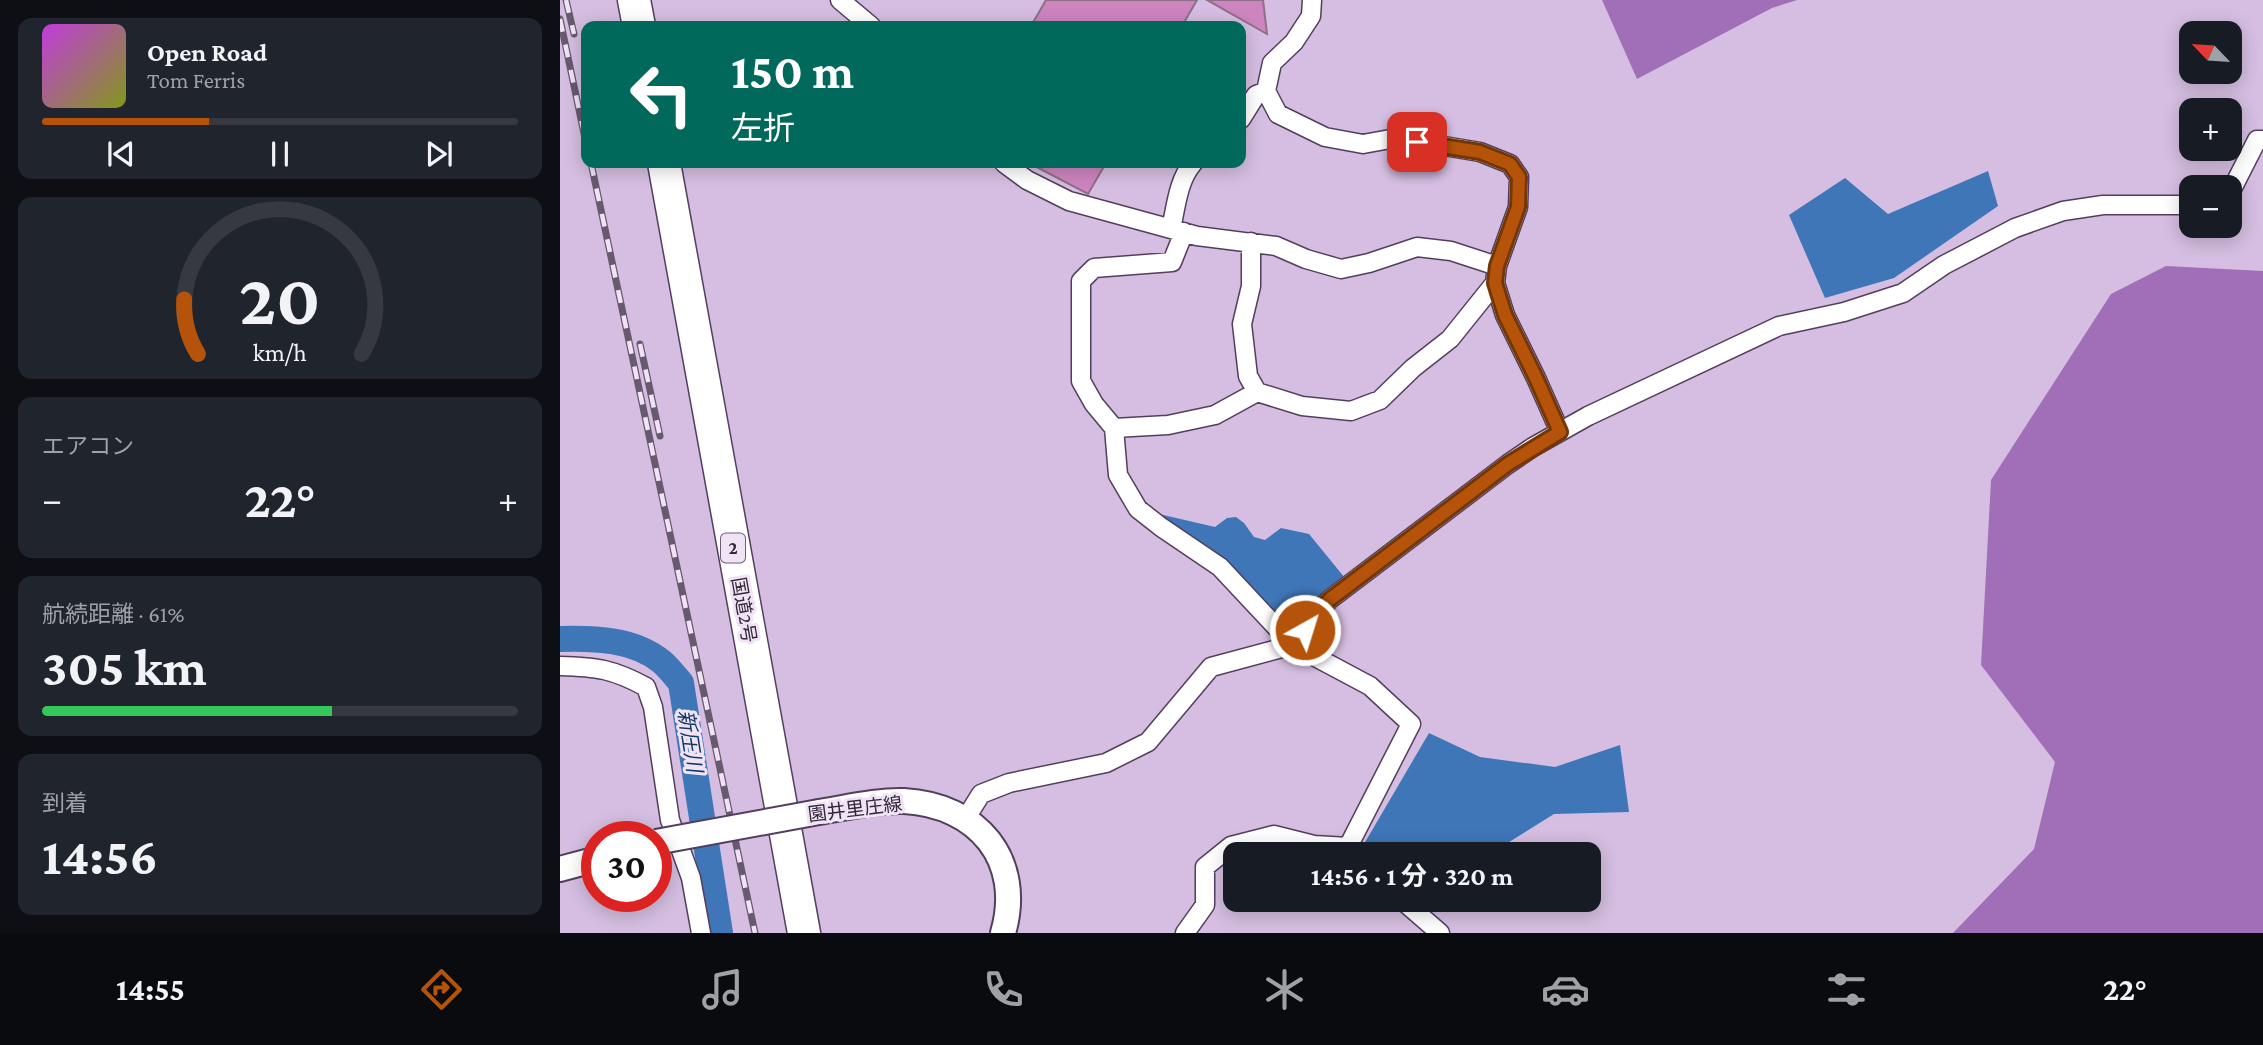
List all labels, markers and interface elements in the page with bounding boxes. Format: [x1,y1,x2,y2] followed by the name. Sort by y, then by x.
[2179,21,2242,84] north arrow
[2179,21,2242,238] map controls
[147,38,267,67] text: Open Road
[731,44,854,99] text: 150 m
[616,49,707,140] icon: left
[147,67,245,93] text: Tom Ferris
[2179,98,2242,161] button: +
[731,110,795,146] text: 左折
[1387,112,1447,172] pin
[1398,123,1436,161] icon: arrive
[102,135,140,173] icon: previous
[261,135,299,173] icon: pause
[420,135,458,173] icon: next
[2179,175,2242,238] button: −
[239,259,321,340] text: 20
[253,339,307,366] text: km/h
[42,433,134,459] text: エアコン
[244,470,316,528] text: 22°
[42,478,62,520] text: −
[498,478,518,520] text: +
[721,534,745,562] road number: 2
[728,576,760,644] street label: 国道2号
[1268,593,1342,667] position arrow
[42,601,184,627] text: 航続距離 · 61%
[42,638,207,696] text: 305 km
[673,708,707,776] water label: 新圧川
[42,790,88,816] text: 到着
[807,793,903,825] street label: 園井里庄線
[581,821,672,912] speed limit sign: 30
[42,827,158,885] text: 14:56
[1311,862,1513,891] text: 14:56 · 1 分 · 320 m
[417,965,466,1014] icon: directions
[698,965,747,1014] icon: music
[979,965,1028,1014] icon: phone
[1260,965,1309,1014] icon: climate
[1541,965,1590,1014] icon: car
[1822,965,1871,1014] icon: filters
[116,971,185,1007] text: 14:55
[2103,971,2147,1007] text: 22°

